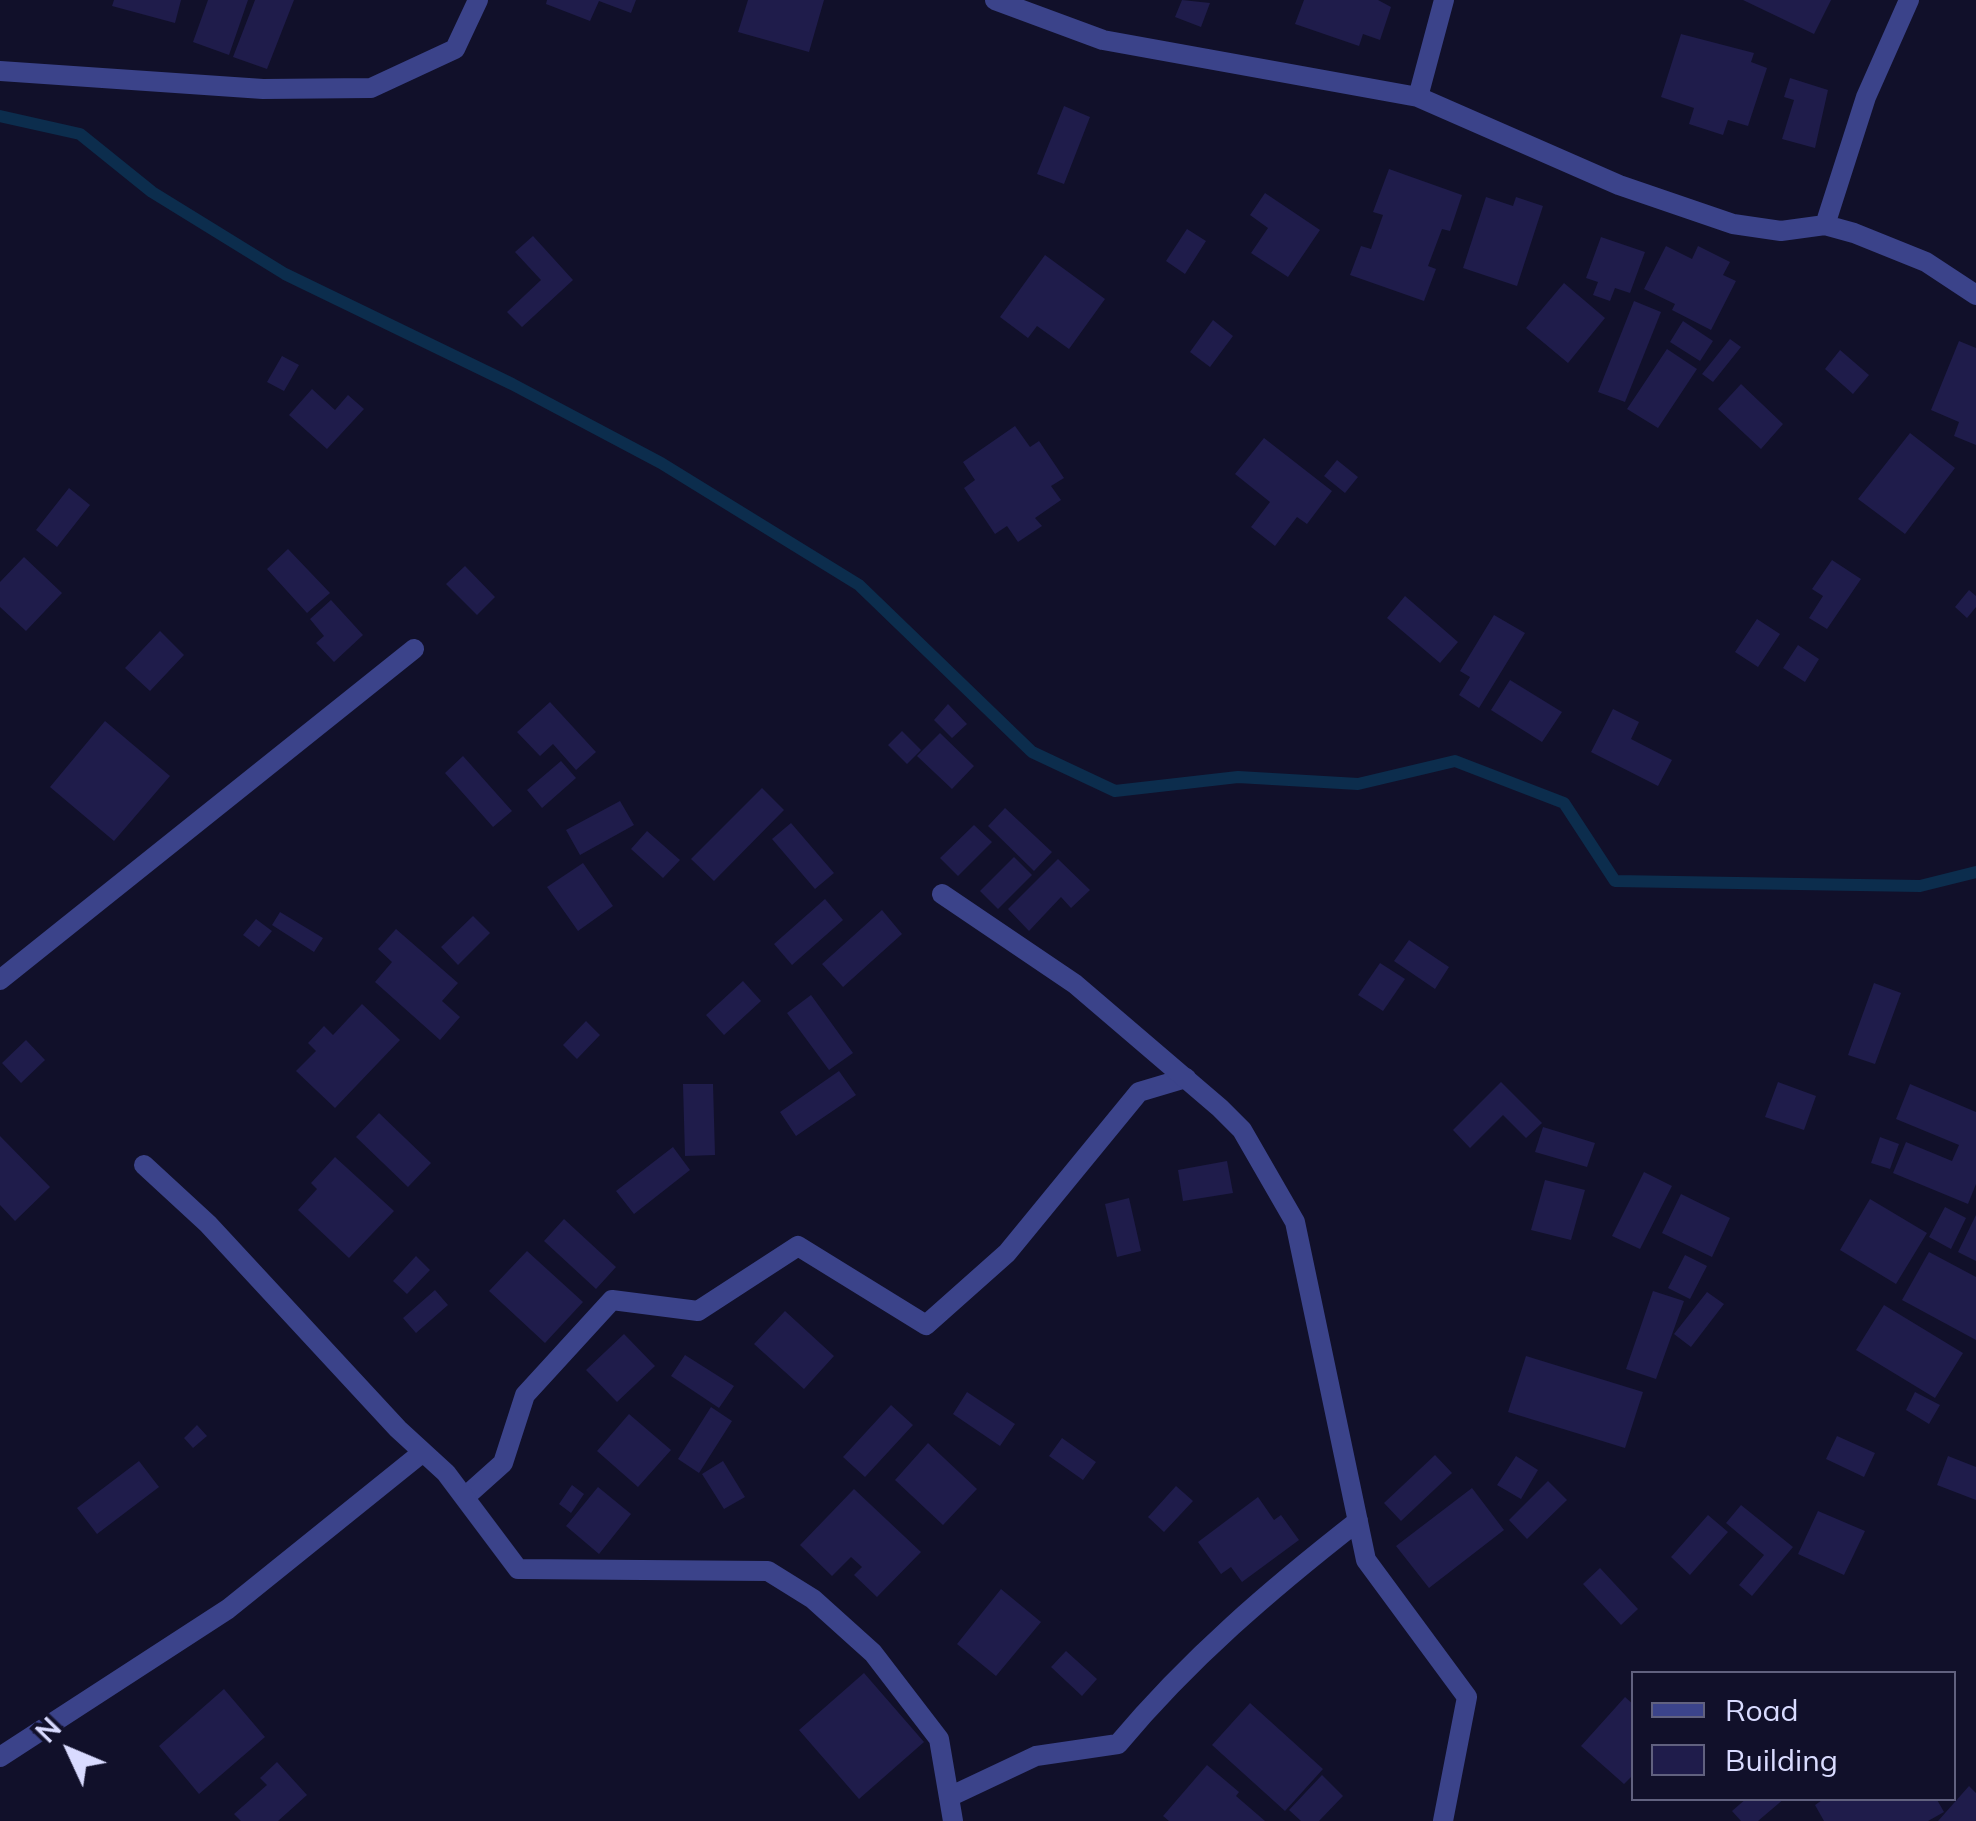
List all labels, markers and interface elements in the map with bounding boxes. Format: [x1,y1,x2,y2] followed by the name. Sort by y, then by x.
[1631,1671,1956,1801] legend
[1725,1691,1799,1729] text: Road
[20,1701,120,1801] north arrow
[28,1710,68,1750] text: N
[1725,1741,1838,1779] text: Building

